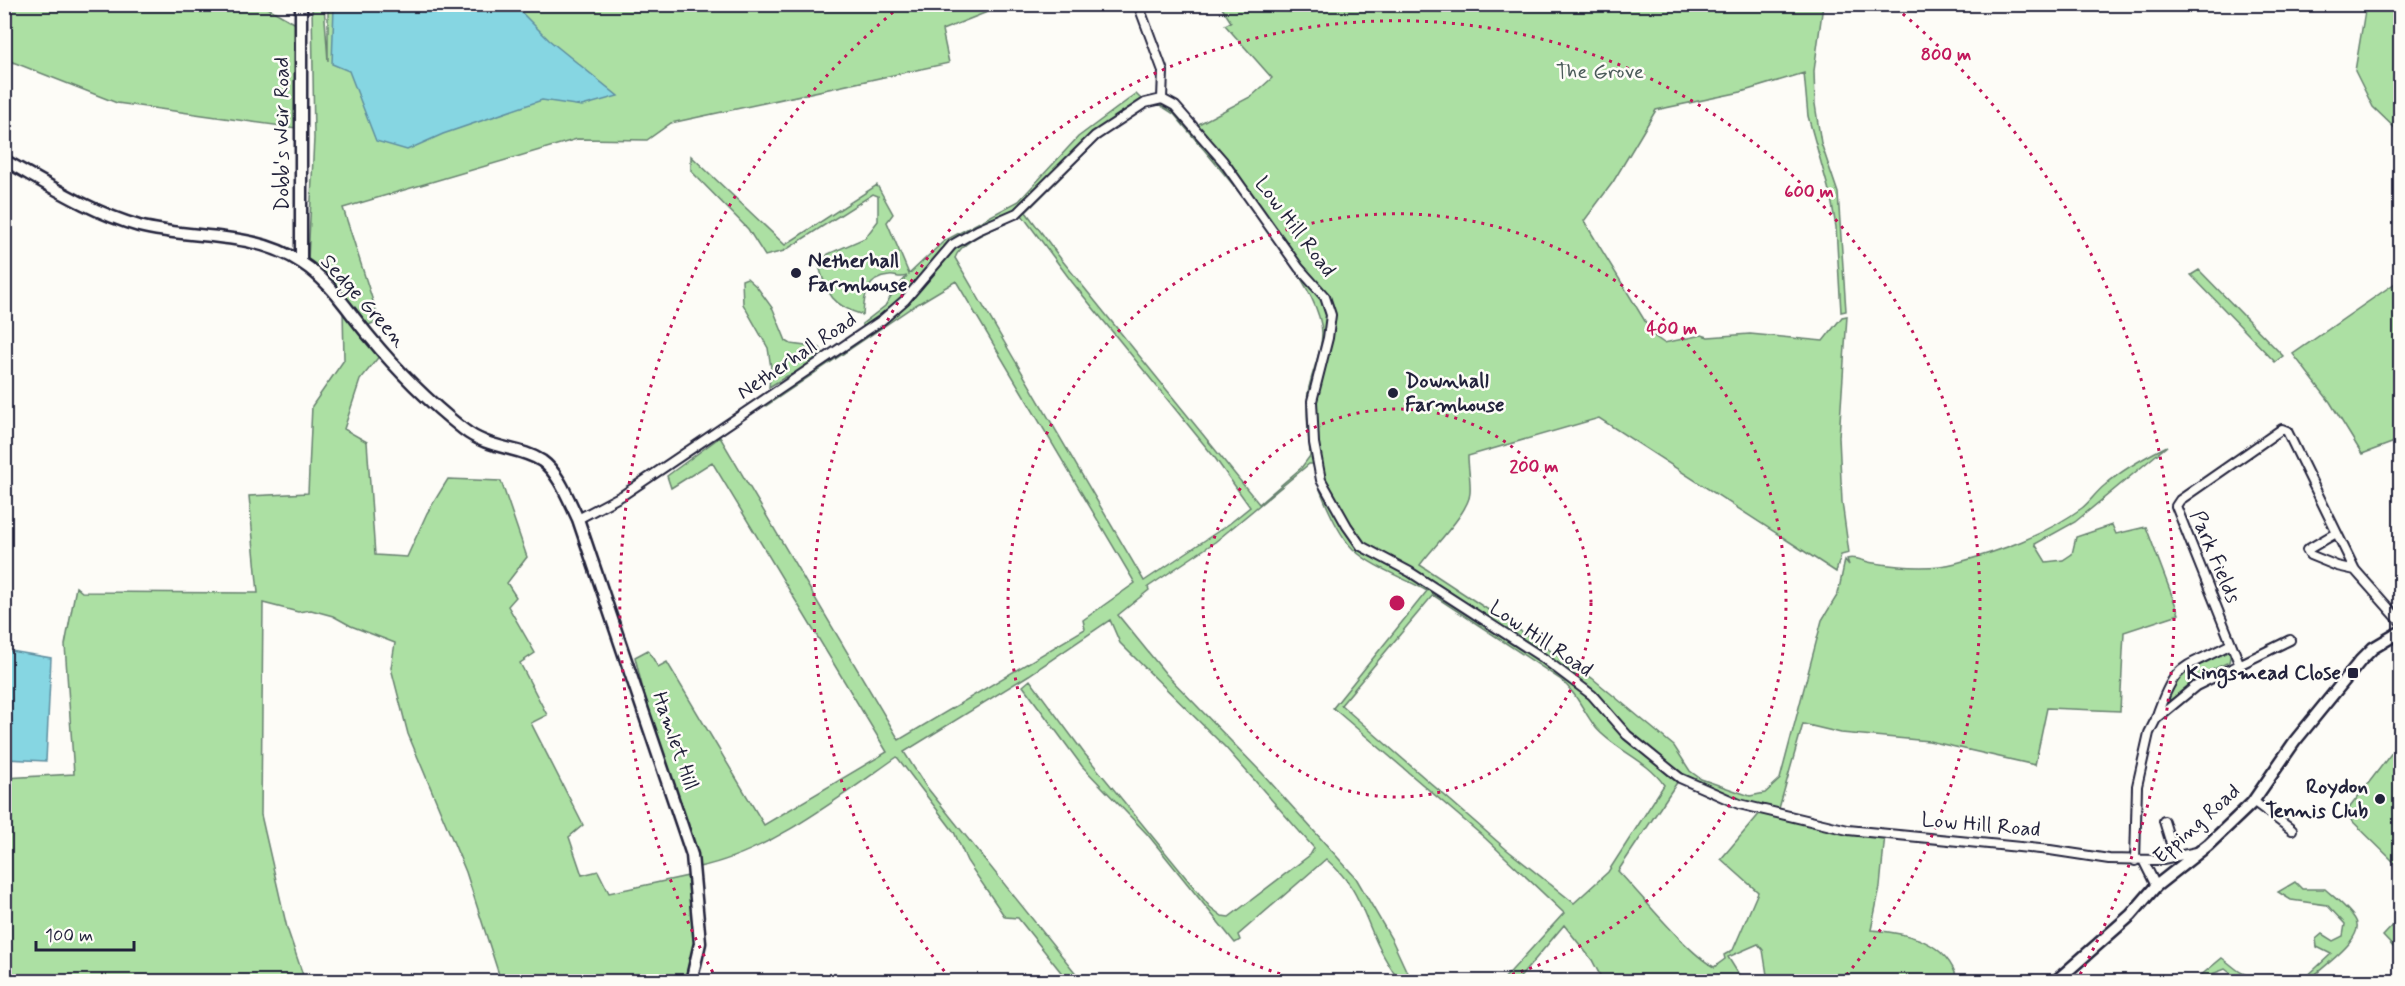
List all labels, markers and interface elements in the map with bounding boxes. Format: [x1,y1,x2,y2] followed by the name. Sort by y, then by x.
[1921,43,1971,67] text: 800 m
[268,57,296,211] street label: Dobb's Weir Road
[1556,58,1644,86] park label: The Grove
[1248,171,1342,283] street label: Low Hill Road
[1784,180,1834,204] text: 600 m
[808,247,908,299] place label: Netherhall Farmhouse
[313,248,413,355] street label: Sedge Green
[789,266,803,280] marker: Netherhall Farmhouse
[732,306,862,406] street label: Netherhall Road
[1647,317,1697,341] text: 400 m
[1405,367,1505,419] place label: Downhall Farmhouse
[1386,386,1400,400] marker: Downhall Farmhouse
[1509,455,1559,479] text: 200 m
[2183,506,2247,608] street label: Park Fields
[1387,593,1407,613] centre of rings
[1484,594,1598,684] street label: Low Hill Road
[2186,659,2341,689] place label: Kingsmead Close
[2346,666,2360,680] marker: Kingsmead Close
[645,688,705,794] street label: Hamlet Hill
[2265,773,2368,825] place label: Roydon Tennis Club
[2147,777,2247,871] street label: Epping Road
[2373,792,2387,806] marker: Roydon Tennis Club
[1920,806,2042,844] street label: Low Hill Road
[36,914,134,952] scale bar
[45,924,93,948] text: 100 m

